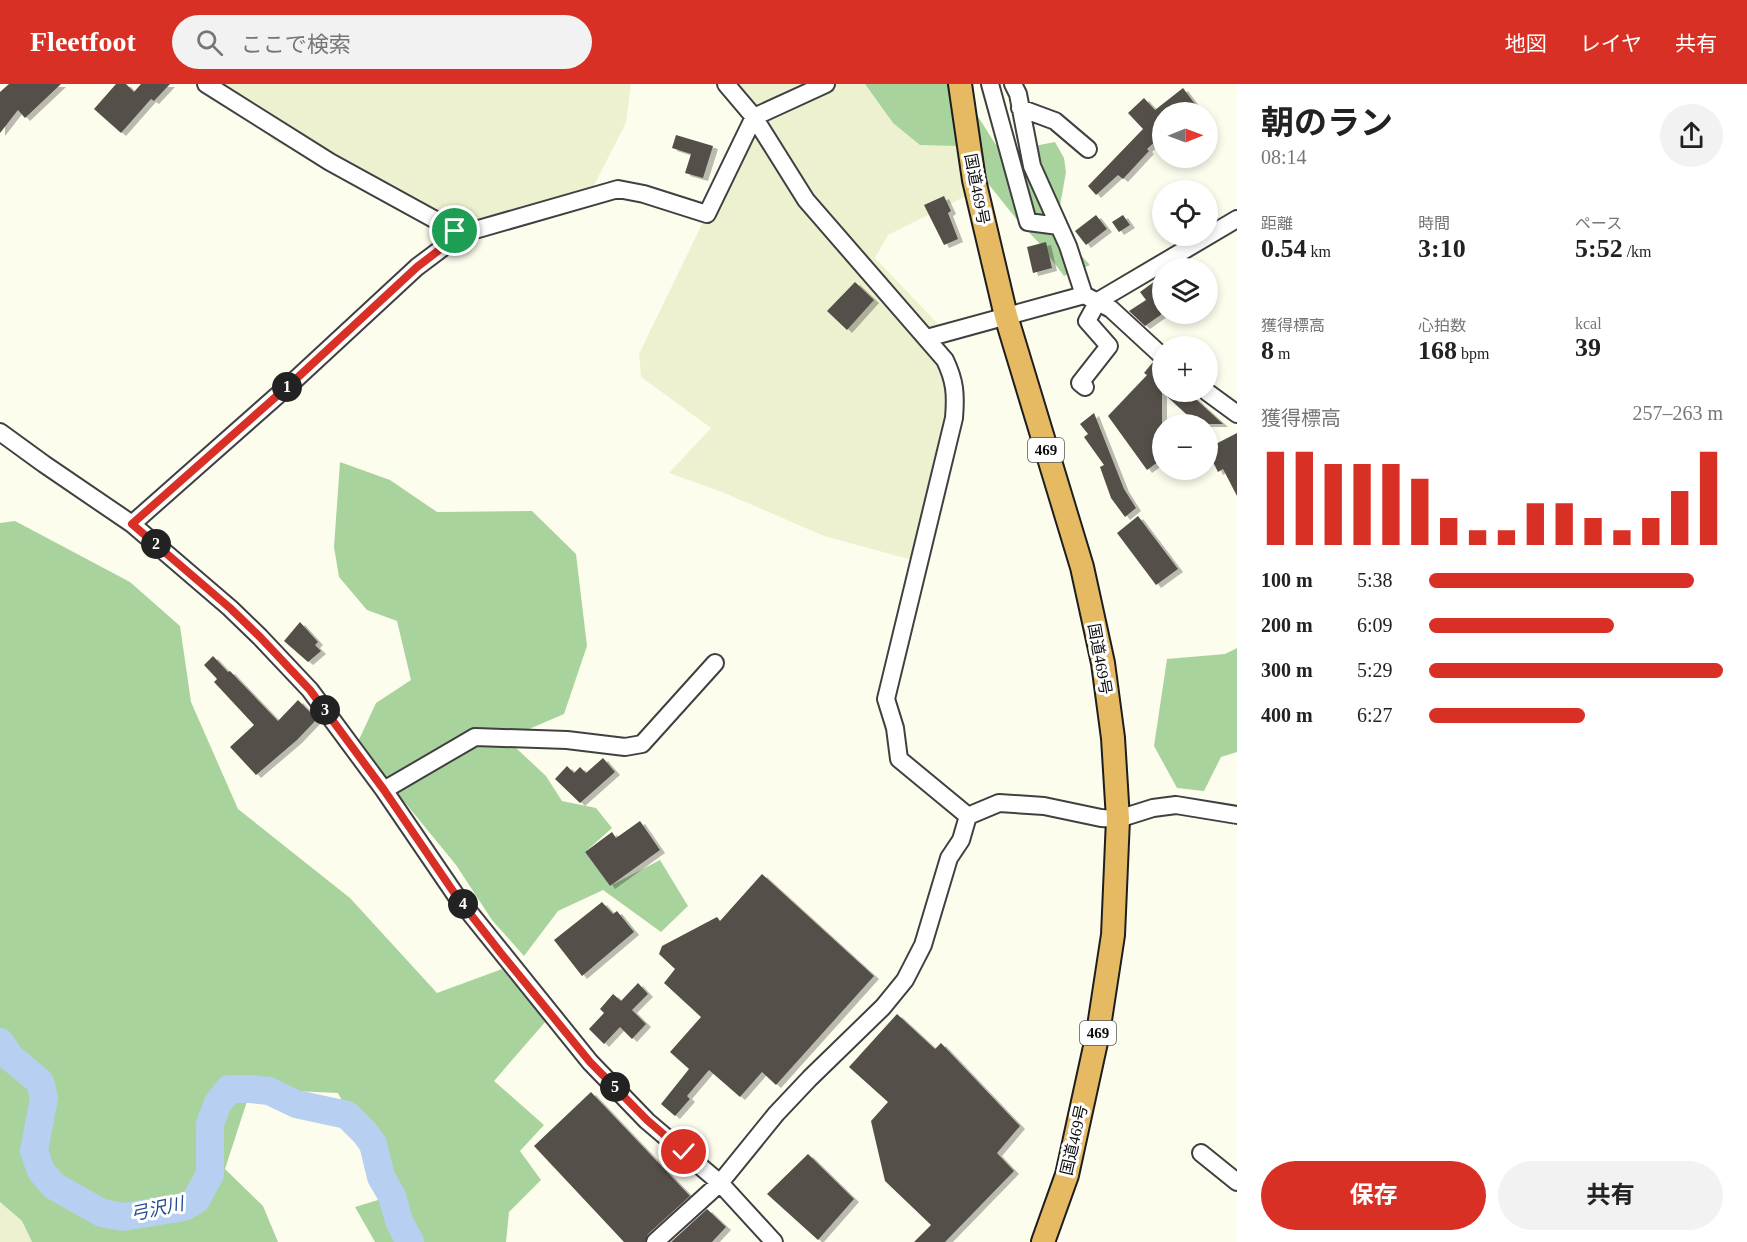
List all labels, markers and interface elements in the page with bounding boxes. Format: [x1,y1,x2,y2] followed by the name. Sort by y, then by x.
[172,15,592,69] search box
[30,26,136,57] text: Fleetfoot
[193,26,226,59] icon: search
[241,32,351,57] text: ここで検索
[1505,32,1547,56] text: 地図
[1580,32,1642,56] text: レイヤ
[1675,32,1717,56] text: 共有
[1152,102,1218,168] north arrow
[1152,102,1218,480] map controls
[1660,104,1723,167] button: share
[1261,105,1393,141] text: 朝のラン
[1261,146,1307,168] text: 08:14
[962,152,992,226] street label: 国道469号
[1152,180,1218,246] button: locate
[429,205,480,256] pin
[438,214,471,247] icon: arrive
[1261,215,1293,232] text: 距離
[1418,215,1450,232] text: 時間
[1575,215,1622,232] text: ペース
[1261,234,1307,263] text: 0.54
[1418,234,1466,263] text: 3:10
[1575,234,1623,263] text: 5:52
[1307,243,1331,260] text: km
[1623,243,1652,260] text: /km
[1152,258,1218,324] button: layers
[1575,315,1602,332] text: kcal
[1261,317,1325,334] text: 獲得標高
[1418,317,1466,334] text: 心拍数
[1575,333,1601,362] text: 39
[1152,336,1218,402] button: +
[1261,336,1274,365] text: 8
[1418,336,1457,365] text: 168
[1274,345,1290,362] text: m
[1457,345,1489,362] text: bpm
[272,372,302,402] pin: 1
[283,378,291,395] text: 1
[1632,402,1723,424] text: 257–263 m
[1261,407,1341,429] text: 獲得標高
[1152,414,1218,480] button: −
[1028,438,1064,462] road number: 469
[141,529,171,559] pin: 2
[152,535,160,552] text: 2
[1261,569,1313,591] text: 100 m
[1357,569,1393,591] text: 5:38
[1261,614,1313,636] text: 200 m
[1357,614,1393,636] text: 6:09
[1085,622,1115,696] street label: 国道469号
[1261,659,1313,681] text: 300 m
[1357,659,1393,681] text: 5:29
[310,695,340,725] pin: 3
[321,701,329,718] text: 3
[1261,704,1313,726] text: 400 m
[1357,704,1393,726] text: 6:27
[448,889,478,919] pin: 4
[459,895,467,912] text: 4
[1080,1021,1116,1045] road number: 469
[600,1072,630,1102] pin: 5
[611,1078,619,1095] text: 5
[1058,1103,1090,1177] street label: 国道469号
[658,1126,709,1177] pin
[667,1135,700,1168] icon: check
[1261,1161,1486,1230] button: 保存
[1498,1161,1723,1230] button: 共有
[129,1193,187,1224] water label: 弓沢川

